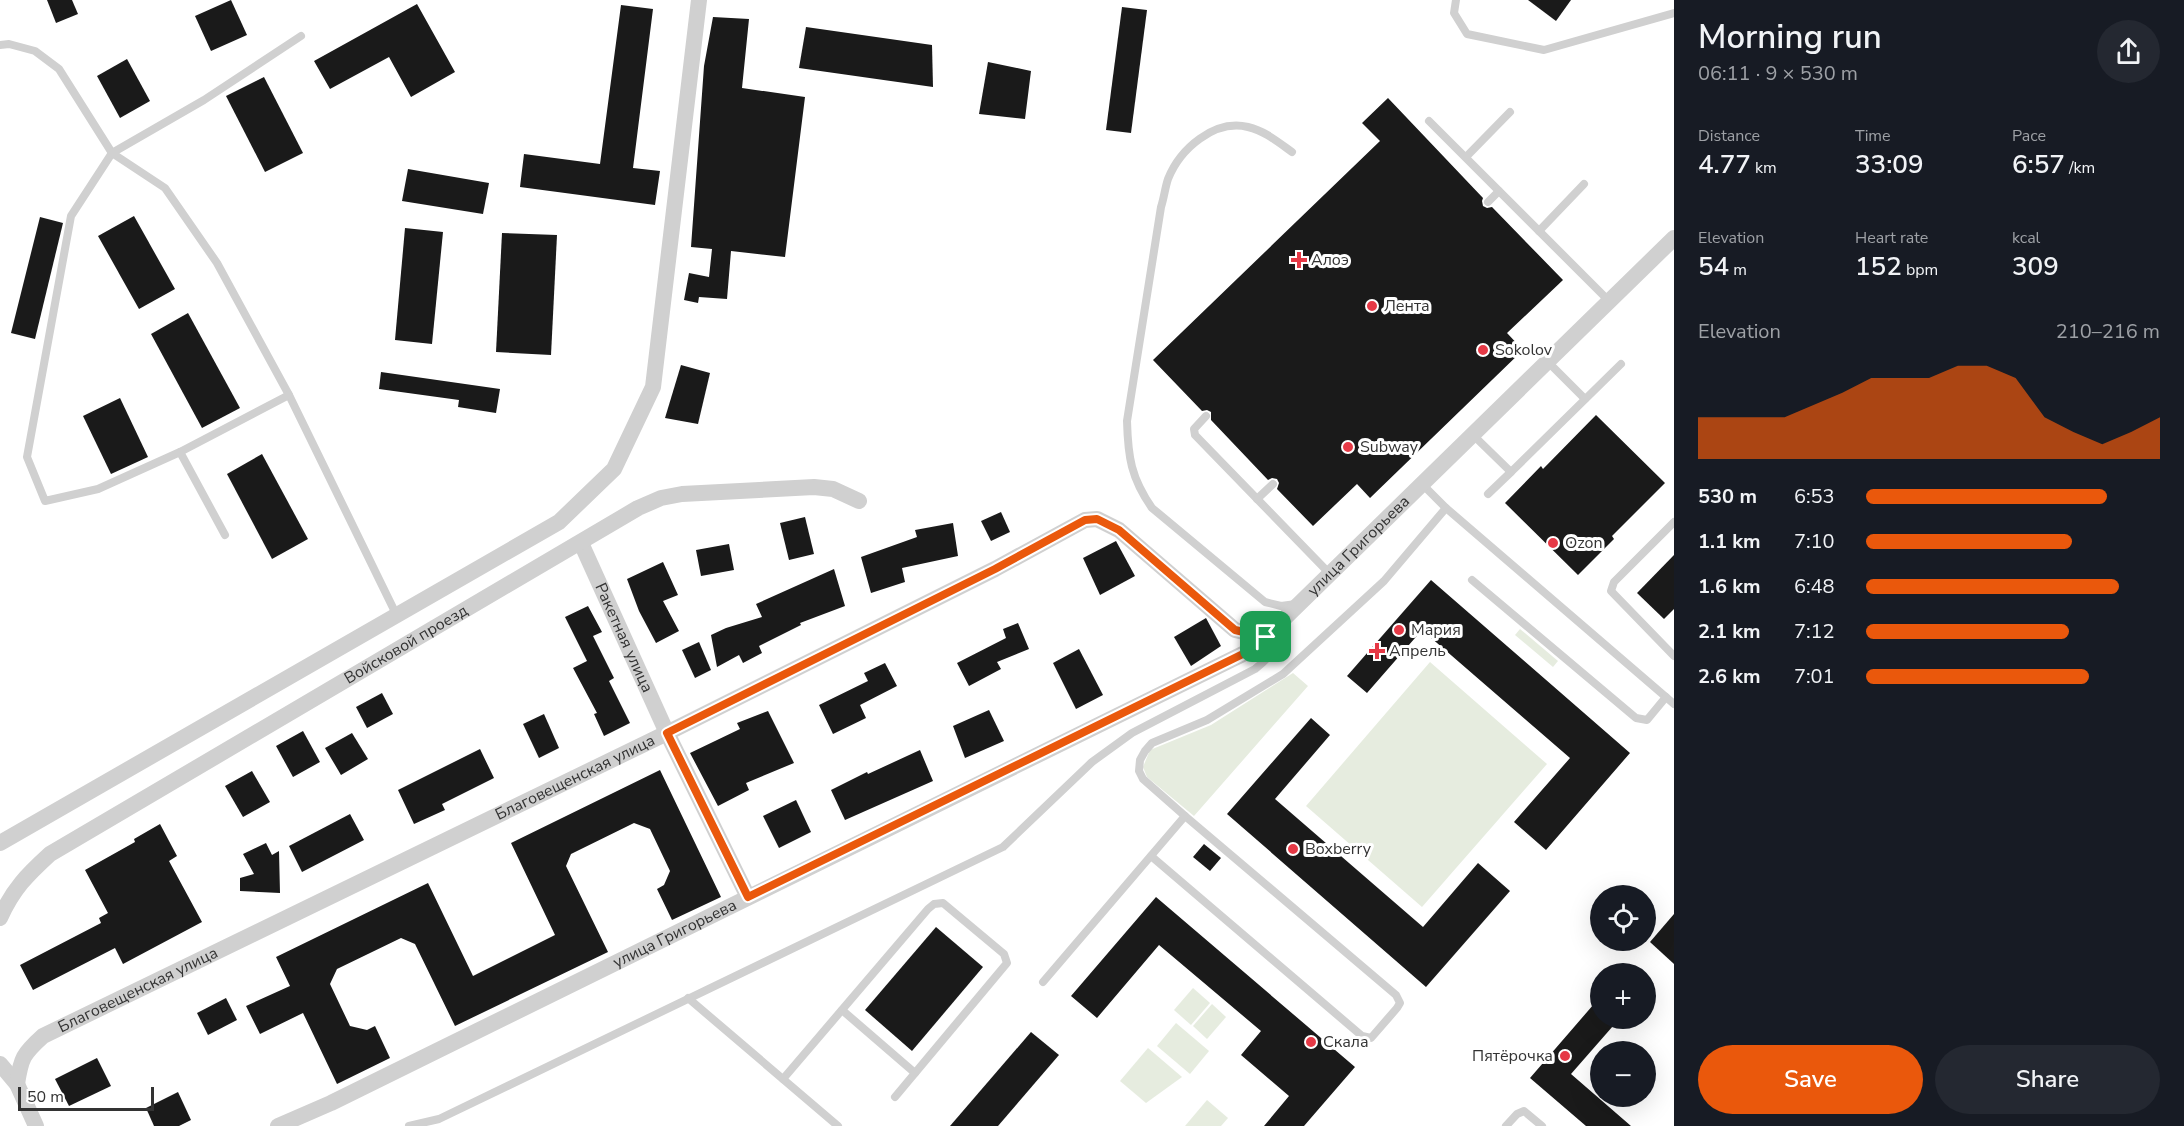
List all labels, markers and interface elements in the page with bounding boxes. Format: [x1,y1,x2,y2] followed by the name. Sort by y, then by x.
[1698,15,1882,60] text: Morning run
[2097,20,2160,83] button: share
[1698,60,1858,87] text: 06:11 · 9 × 530 m
[1698,125,1760,147] text: Distance
[1855,125,1891,147] text: Time
[2012,125,2046,147] text: Pace
[1698,147,1751,182] text: 4.77
[1855,147,1924,182] text: 33:09
[2012,147,2065,182] text: 6:57
[1751,157,1777,179] text: km
[2065,157,2095,179] text: /km
[1698,227,1764,249] text: Elevation
[1855,227,1928,249] text: Heart rate
[2012,227,2040,249] text: kcal
[1311,249,1349,271] place label: Алоэ
[1698,249,1729,284] text: 54
[1855,249,1902,284] text: 152
[2012,249,2059,284] text: 309
[1292,253,1306,267] marker: Алоэ
[1729,259,1747,281] text: m
[1902,259,1938,281] text: bpm
[1384,295,1430,317] place label: Лента
[1365,299,1379,313] marker: Лента
[1698,318,1781,345] text: Elevation
[2056,318,2160,345] text: 210–216 m
[1495,339,1553,361] place label: Sokolov
[1476,343,1490,357] marker: Sokolov
[1360,436,1419,458] place label: Subway
[1341,440,1355,454] marker: Subway
[1698,483,1757,510] text: 530 m
[1794,483,1835,510] text: 6:53
[1302,491,1415,601] street label: улица Григорьева
[1698,528,1761,555] text: 1.1 km
[1794,528,1835,555] text: 7:10
[1565,532,1603,554] place label: Ozon
[1546,536,1560,550] marker: Ozon
[1698,573,1761,600] text: 1.6 km
[1794,573,1835,600] text: 6:48
[589,579,658,696] street label: Ракетная улица
[340,599,472,689] street label: Войсковой проезд
[1240,611,1291,662] pin
[1698,618,1761,645] text: 2.1 km
[1794,618,1835,645] text: 7:12
[1411,619,1461,641] place label: Мария
[1249,620,1282,653] icon: arrive
[1392,623,1406,637] marker: Мария
[1389,640,1446,662] place label: Апрель
[1370,644,1384,658] marker: Апрель
[1698,663,1761,690] text: 2.6 km
[1794,663,1835,690] text: 7:01
[492,729,659,826] street label: Благовещенская улица
[1305,838,1372,860] place label: Boxberry
[1286,842,1300,856] marker: Boxberry
[1590,885,1656,1107] map controls
[1590,885,1656,951] button: locate
[609,894,740,973] street label: улица Григорьева
[54,942,222,1038] street label: Благовещенская улица
[1590,963,1656,1029] button: +
[1323,1031,1369,1053] place label: Скала
[1304,1035,1318,1049] marker: Скала
[1590,1041,1656,1107] button: −
[1472,1045,1553,1067] place label: Пятёрочка
[1698,1045,1923,1114] button: Save
[1935,1045,2160,1114] button: Share
[1558,1049,1572,1063] marker: Пятёрочка
[18,1084,154,1112] scale bar
[27,1086,64,1108] text: 50 m

